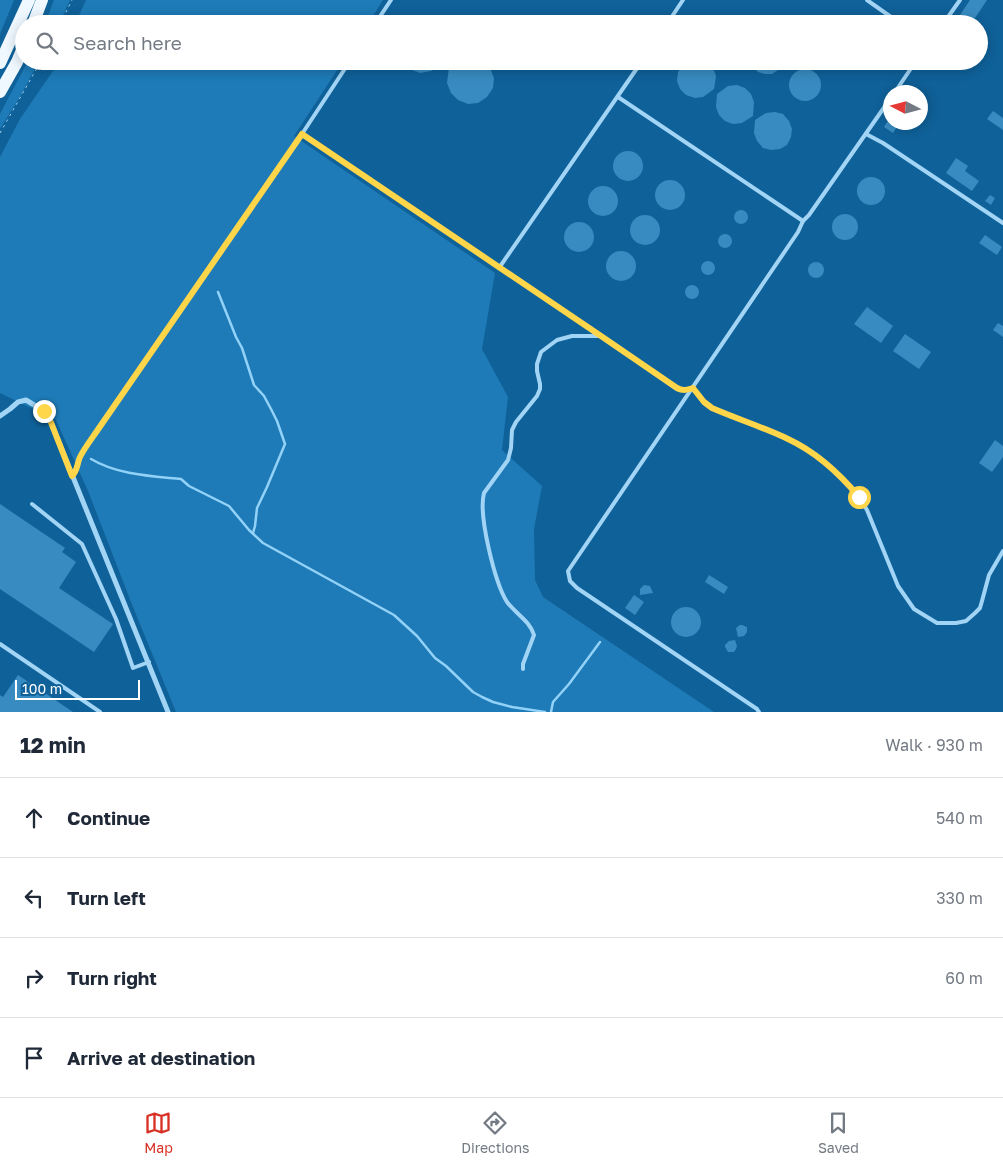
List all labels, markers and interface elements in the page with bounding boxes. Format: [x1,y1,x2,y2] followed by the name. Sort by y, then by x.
[15,15,988,70] search box
[33,29,61,57] icon: search
[73,31,182,54] text: Search here
[883,85,928,130] north arrow
[33,400,56,423] route end
[848,486,871,509] route start
[15,677,140,700] scale bar
[22,680,62,697] text: 100 m
[20,732,86,758] text: 12 min
[885,735,983,755] text: Walk · 930 m
[20,804,48,832] icon: ahead
[67,806,150,829] text: Continue
[936,808,983,828] text: 540 m
[20,884,48,912] icon: left
[67,886,146,909] text: Turn left
[936,888,983,908] text: 330 m
[20,964,48,992] icon: right
[67,966,157,989] text: Turn right
[945,968,983,988] text: 60 m
[20,1044,48,1072] icon: arrive
[67,1046,255,1069] text: Arrive at destination
[144,1109,173,1156] tab: Map
[461,1109,530,1156] tab: Directions
[818,1109,859,1156] tab: Saved

